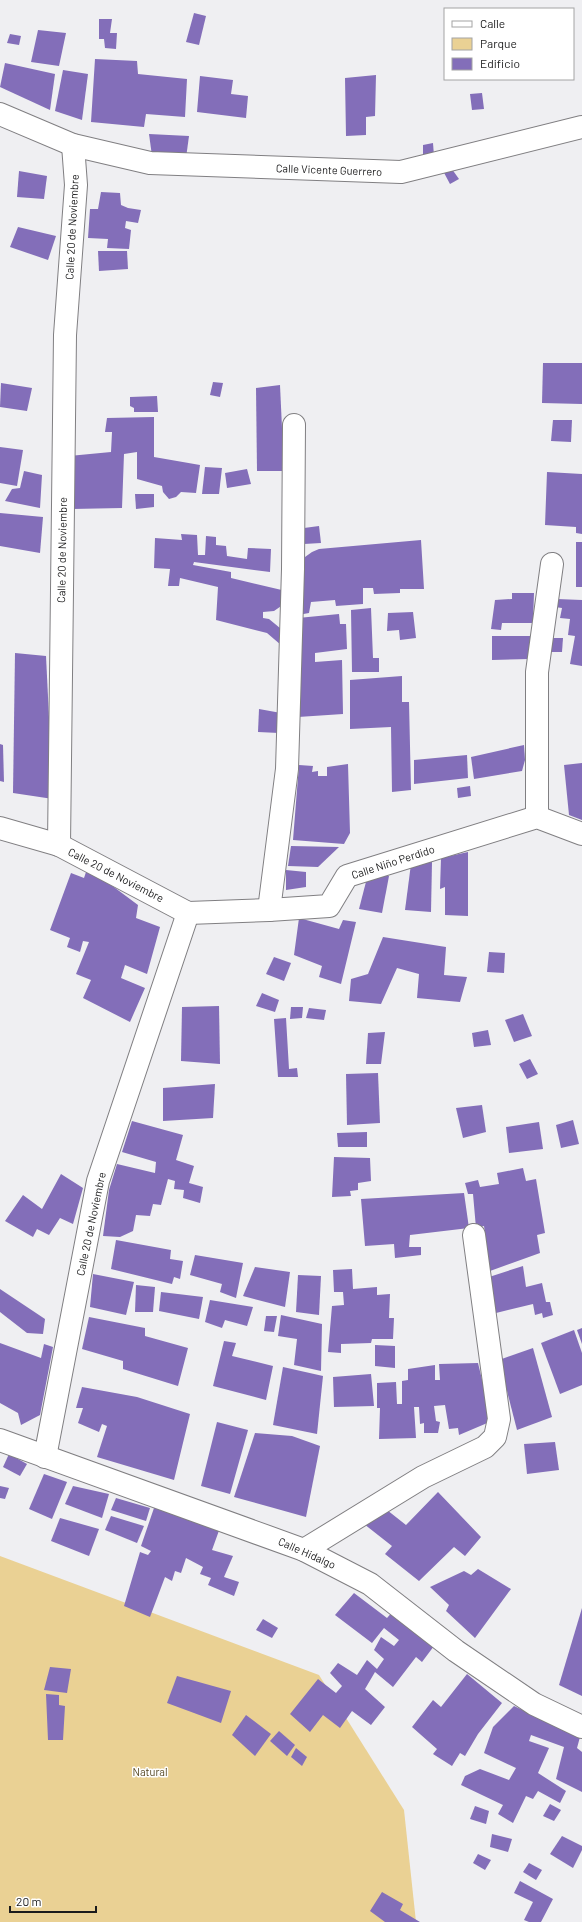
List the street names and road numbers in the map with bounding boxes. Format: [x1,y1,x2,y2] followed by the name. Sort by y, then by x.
[276,161,382,178] street label: Calle Vicente Guerrero
[62,174,81,280] street label: Calle 20 de Noviembre
[54,497,69,603] street label: Calle 20 de Noviembre
[350,842,436,881] street label: Calle Niño Perdido
[66,845,166,904] street label: Calle 20 de Noviembre
[73,1171,108,1277] street label: Calle 20 de Noviembre
[277,1534,338,1571] street label: Calle Hidalgo

